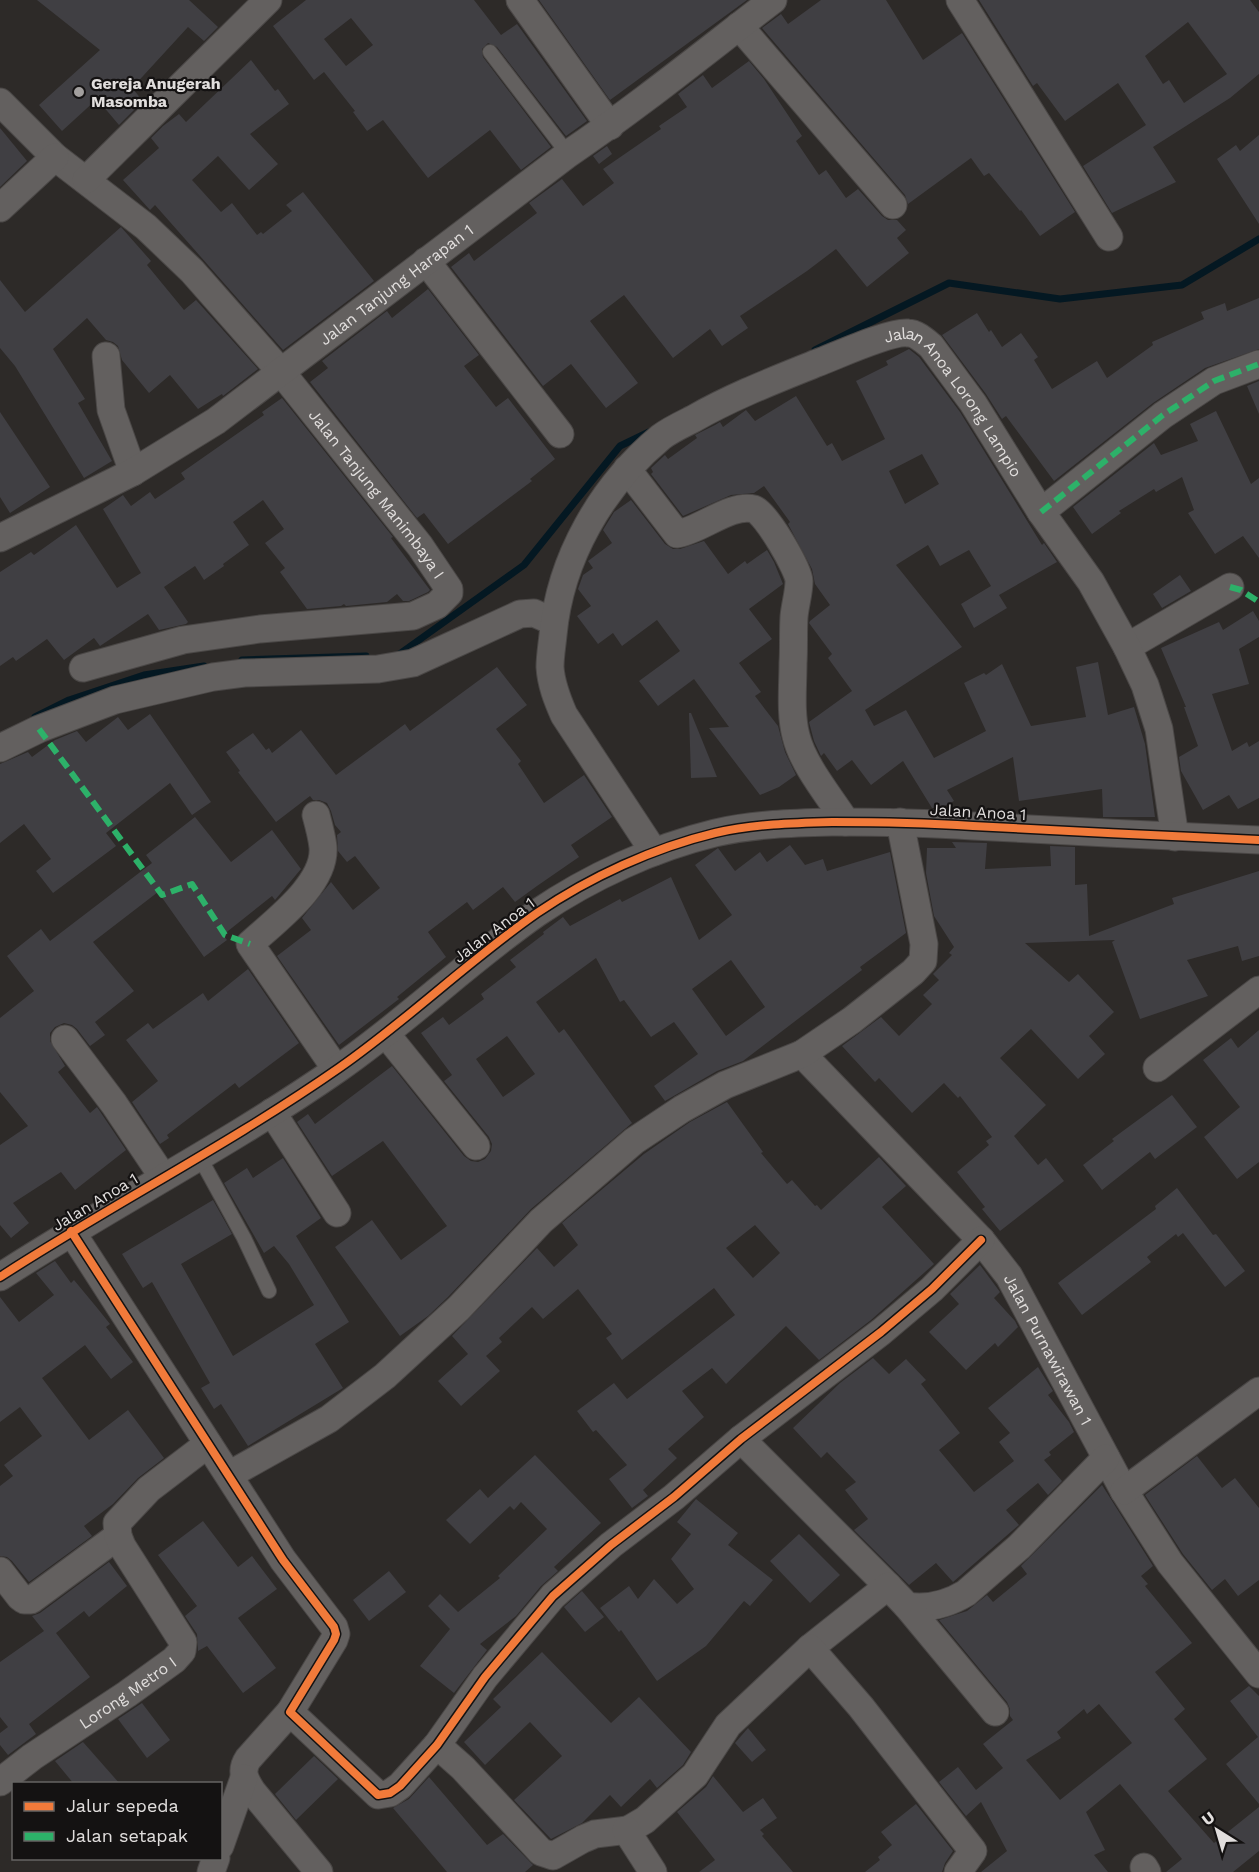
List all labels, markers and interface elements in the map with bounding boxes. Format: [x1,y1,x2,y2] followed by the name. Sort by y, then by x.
[91,74,221,111] place label: Gereja Anugerah Masomba
[72,85,86,99] marker: Gereja Anugerah Masomba
[315,220,477,349] street label: Jalan Tanjung Harapan 1
[881,323,1026,480] street label: Jalan Anoa Lorong Lampio
[305,405,449,582] street label: Jalan Tanjung Manimbaya I
[929,800,1027,824] street label: Jalan Anoa 1
[450,893,538,967] street label: Jalan Anoa 1
[49,1169,141,1235] street label: Jalan Anoa 1
[1000,1271,1096,1428] street label: Jalan Purnawirawan 1
[75,1652,180,1733] street label: Lorong Metro I
[12,1782,222,1860] legend
[66,1795,179,1816] text: Jalur sepeda
[1187,1800,1247,1860] north arrow
[1198,1807,1219,1829] text: U
[66,1825,188,1846] text: Jalan setapak

